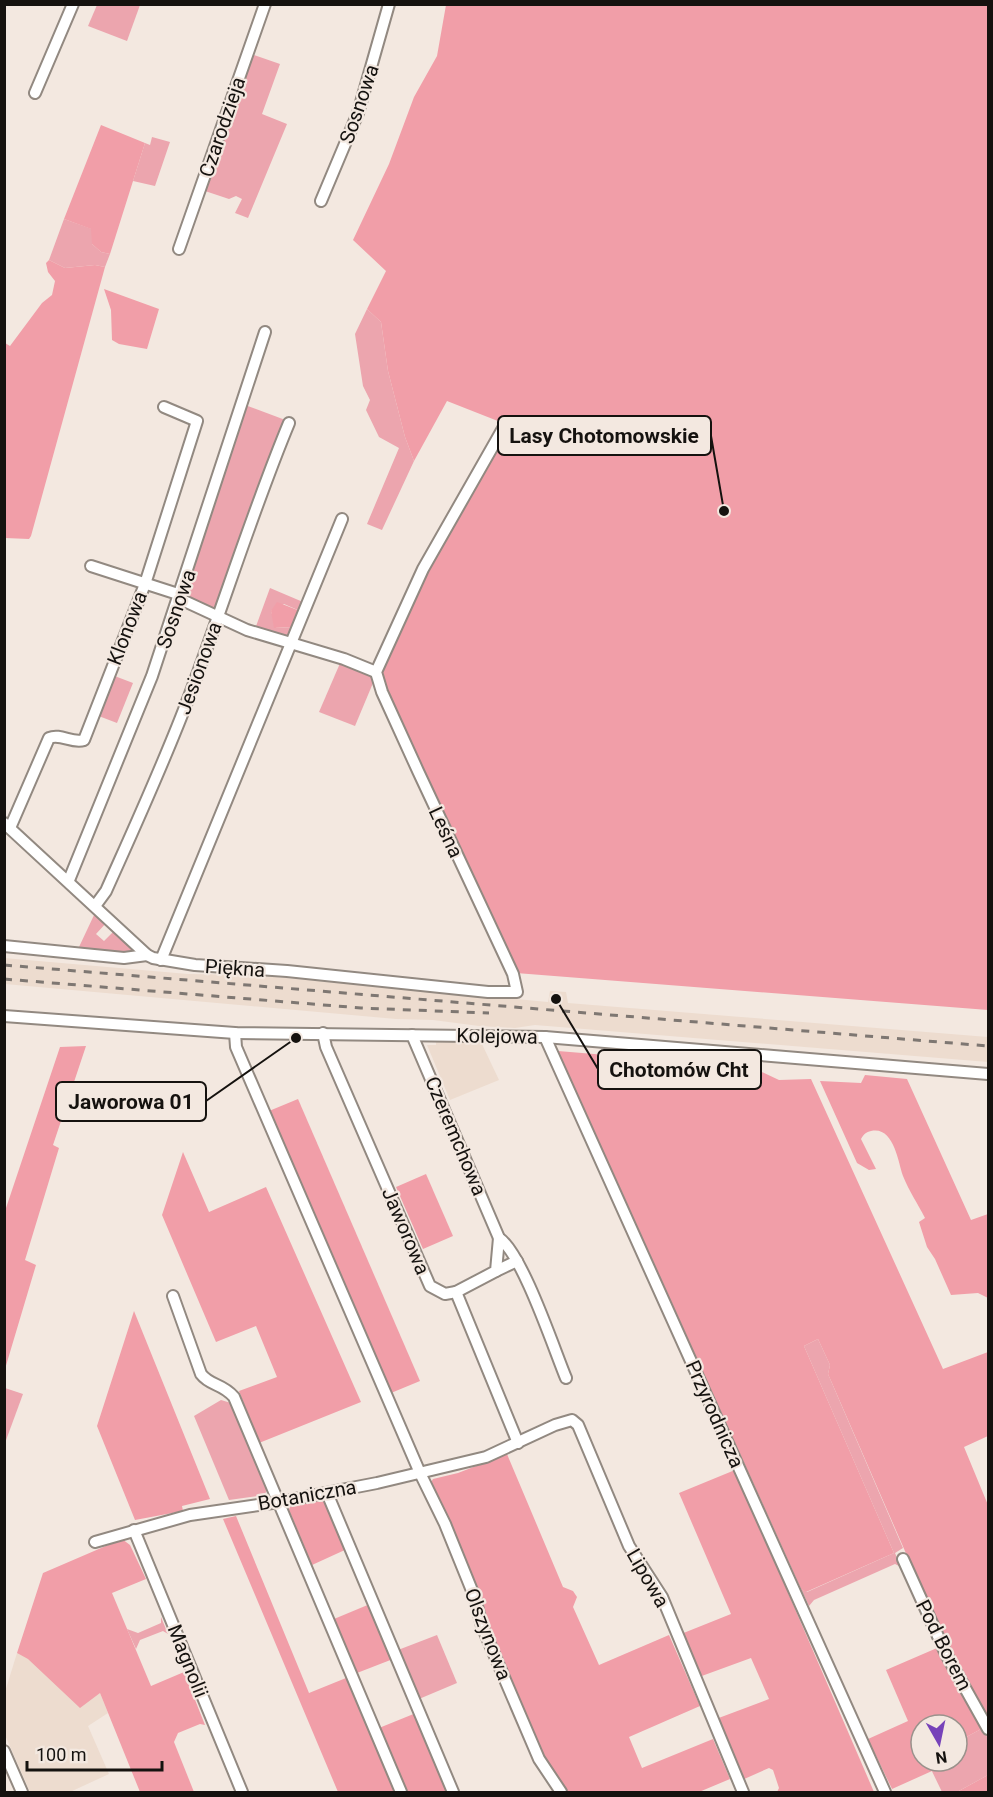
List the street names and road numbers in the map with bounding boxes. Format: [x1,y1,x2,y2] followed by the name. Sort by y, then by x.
[334,61,384,147] street label: Sosnowa
[194,74,250,180] street label: Czarodzieja
[151,566,201,652] street label: Sosnowa
[102,588,152,668] street label: Klonowa
[171,619,227,717] street label: Jesionowa
[424,803,468,861] street label: Leśna
[204,954,266,982] street label: Piękna
[456,1023,538,1049] street label: Kolejowa
[420,1073,492,1199] street label: Czeremchowa
[377,1184,435,1278] street label: Jaworowa
[681,1356,749,1472] street label: Przyrodnicza
[256,1475,358,1515] street label: Botaniczna
[622,1544,674,1612] street label: Lipowa
[459,1585,517,1683] street label: Olszynowa
[911,1596,977,1694] street label: Pod Borem
[163,1621,213,1701] street label: Magnolii

